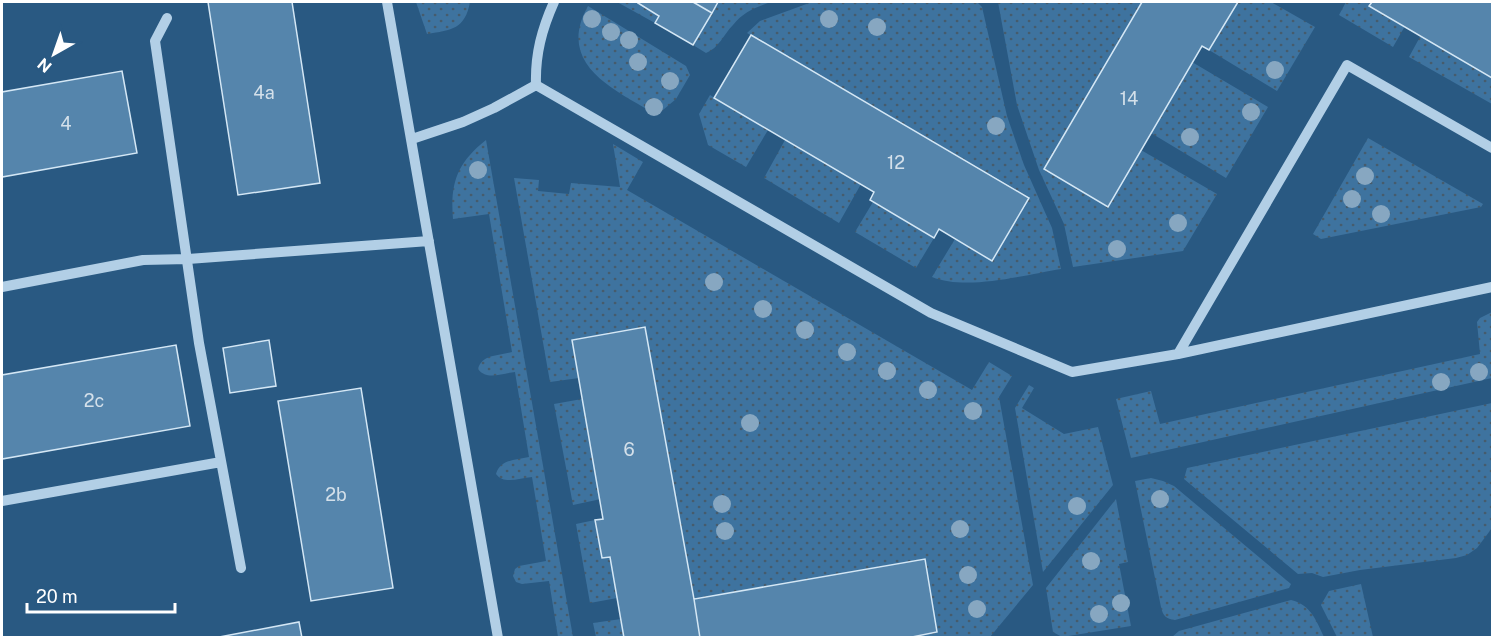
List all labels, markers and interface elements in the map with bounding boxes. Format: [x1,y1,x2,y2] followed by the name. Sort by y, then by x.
[24,24,84,84] north arrow
[34,54,56,76] text: N
[253,82,275,103] house number: 4a
[1120,88,1138,109] house number: 14
[60,113,72,134] house number: 4
[887,152,905,173] house number: 12
[84,390,104,411] house number: 2c
[623,439,635,460] house number: 6
[325,484,347,505] house number: 2b
[27,576,176,614] scale bar
[36,586,78,607] text: 20 m

